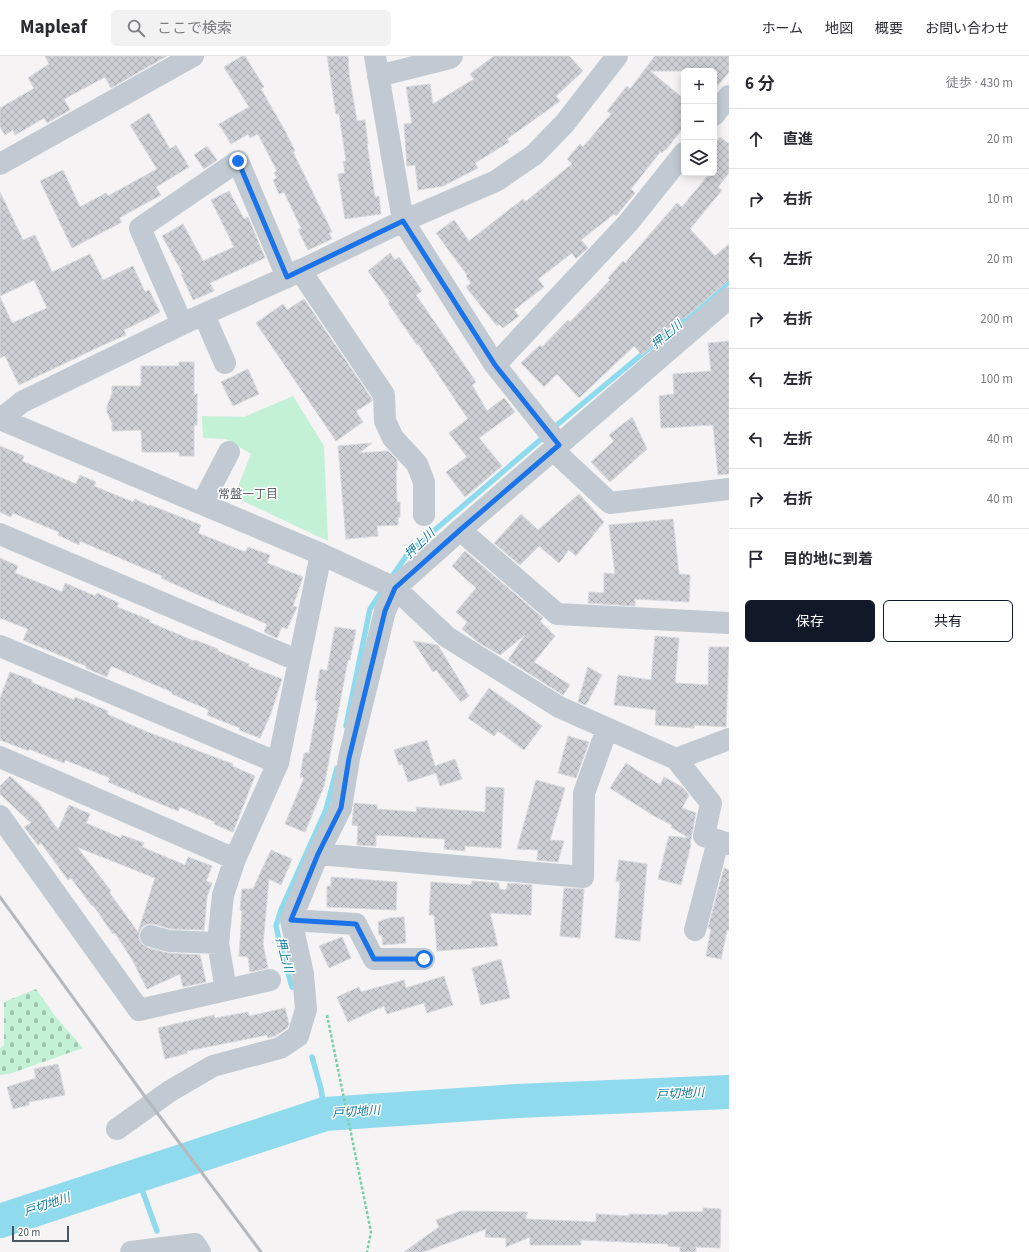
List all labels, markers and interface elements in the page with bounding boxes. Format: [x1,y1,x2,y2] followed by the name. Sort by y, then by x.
[111,10,391,46] search box
[20,14,87,41] text: Mapleaf
[125,17,147,39] icon: search
[157,18,232,39] text: ここで検索
[761,19,803,39] text: ホーム
[825,19,853,39] text: 地図
[875,19,903,39] text: 概要
[925,19,1009,39] text: お問い合わせ
[681,68,717,176] map controls
[681,68,717,104] button: +
[745,72,774,96] text: 6 分
[946,74,1013,92] text: 徒歩 · 430 m
[681,104,717,140] button: −
[745,128,767,150] icon: ahead
[783,129,813,150] text: 直進
[987,130,1013,148] text: 20 m
[681,140,717,176] button: layers
[229,152,247,170] route end
[745,188,767,210] icon: right
[783,189,813,210] text: 右折
[987,190,1013,208] text: 10 m
[745,248,767,270] icon: left
[783,249,813,270] text: 左折
[987,250,1013,268] text: 20 m
[745,308,767,330] icon: right
[783,309,813,330] text: 右折
[980,310,1013,328] text: 200 m
[648,316,688,353] water label: 押上川
[745,368,767,390] icon: left
[783,369,813,390] text: 左折
[980,370,1013,388] text: 100 m
[745,428,767,450] icon: left
[783,429,813,450] text: 左折
[987,430,1013,448] text: 40 m
[218,486,278,503] district label: 常盤一丁目
[745,488,767,510] icon: right
[783,489,813,510] text: 右折
[987,490,1013,508] text: 40 m
[401,524,440,563] water label: 押上川
[745,548,767,570] icon: arrive
[783,549,873,570] text: 目的地に到着
[745,600,875,642] button: 保存
[883,600,1013,642] button: 共有
[271,935,297,977] water label: 押上川
[415,950,433,968] route start
[656,1084,706,1104] water label: 戸切地川
[331,1102,383,1122] water label: 戸切地川
[22,1189,74,1221] water label: 戸切地川
[12,1224,69,1243] scale bar
[18,1225,40,1240] text: 20 m

